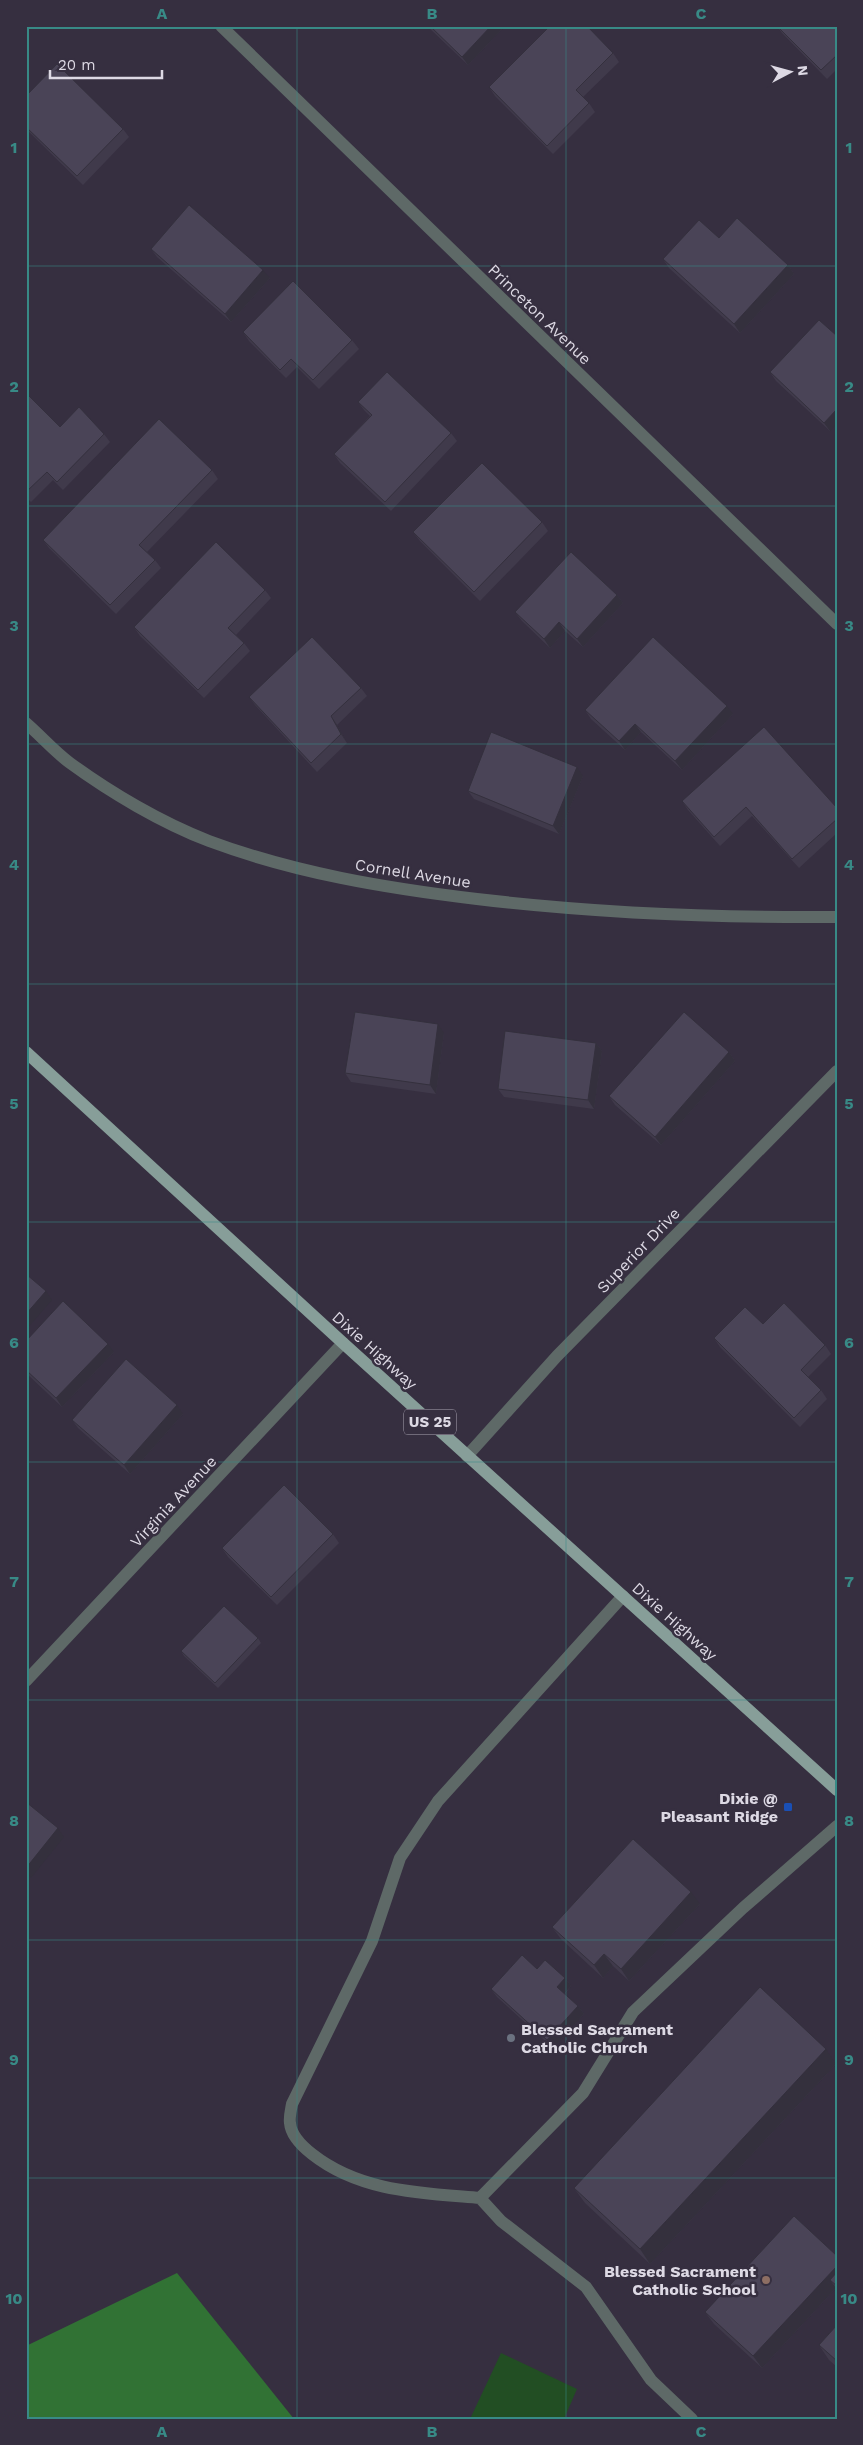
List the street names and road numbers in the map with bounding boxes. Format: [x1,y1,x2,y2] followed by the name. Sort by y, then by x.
[484,260,595,368] street label: Princeton Avenue
[354,855,472,892] street label: Cornell Avenue
[593,1204,684,1297] street label: Superior Drive
[328,1307,422,1394] street label: Dixie Highway
[404,1410,456,1434] road number: US 25
[126,1452,220,1551] street label: Virginia Avenue
[628,1578,722,1665] street label: Dixie Highway

